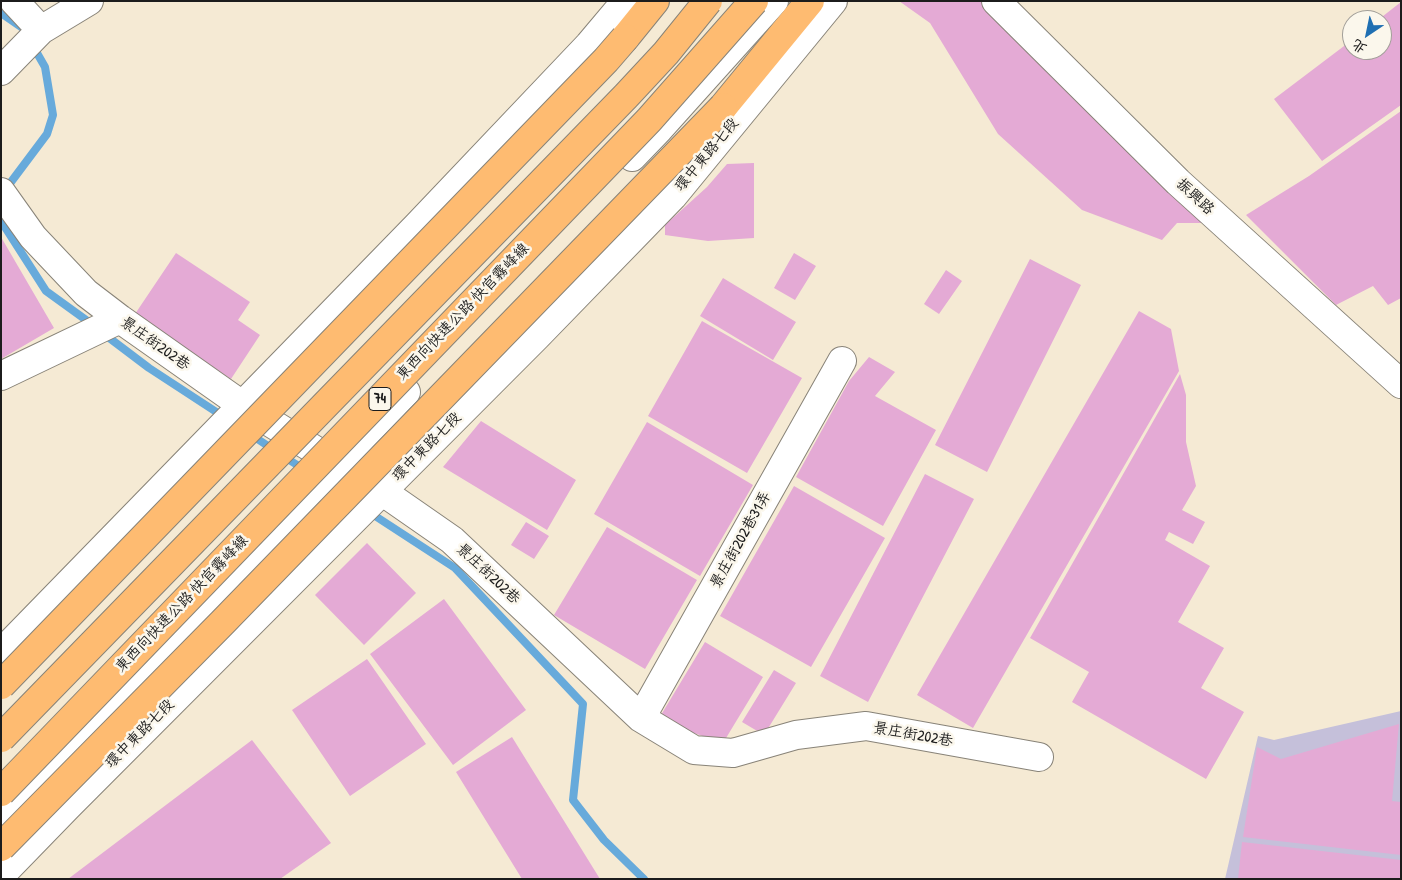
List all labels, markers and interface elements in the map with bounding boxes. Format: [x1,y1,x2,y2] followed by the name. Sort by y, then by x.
[1342,10,1392,60] north arrow
[1348,35,1370,59] text: 北
[671,115,743,195] street label: 環中東路七段
[1172,175,1218,219] street label: 振興路
[393,240,533,384] street label: 東西向快速公路 快官霧峰線
[117,313,193,375] street label: 景庄街202巷
[369,388,391,410] road number: 74
[389,409,465,485] street label: 環中東路七段
[707,488,775,592] street label: 景庄街202巷31弄
[112,532,252,676] street label: 東西向快速公路 快官霧峰線
[452,540,524,608] street label: 景庄街202巷
[102,696,178,772] street label: 環中東路七段
[872,719,954,751] street label: 景庄街202巷

